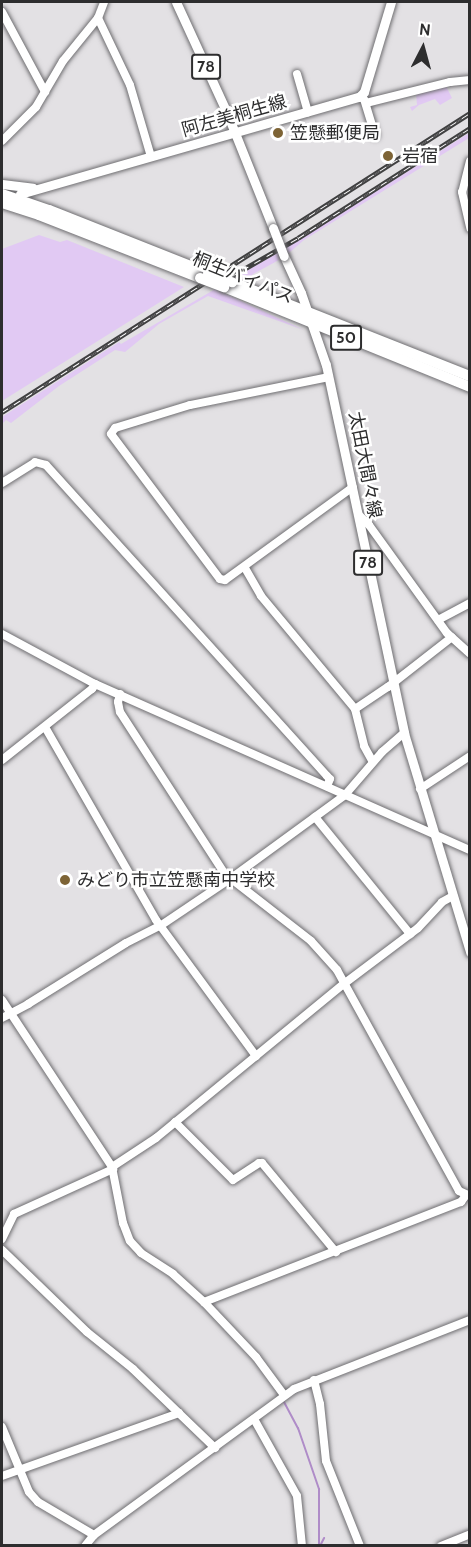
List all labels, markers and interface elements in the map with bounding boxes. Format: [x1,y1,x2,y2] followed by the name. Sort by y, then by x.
[393,18,453,78] north arrow
[418,20,432,40] text: N
[191,54,221,80] road number: 78
[179,91,289,141] street label: 阿左美桐生線
[290,122,380,144] place label: 笠懸郵便局
[271,126,285,140] marker: 笠懸郵便局
[402,145,438,167] place label: 岩宿
[379,147,397,165] marker: 岩宿
[189,248,297,308] street label: 桐生バイパス
[330,325,362,351] road number: 50
[344,410,386,520] street label: 太田大間々線
[353,550,383,576] road number: 78
[77,869,275,891] place label: みどり市立笠懸南中学校
[58,873,72,887] marker: みどり市立笠懸南中学校

